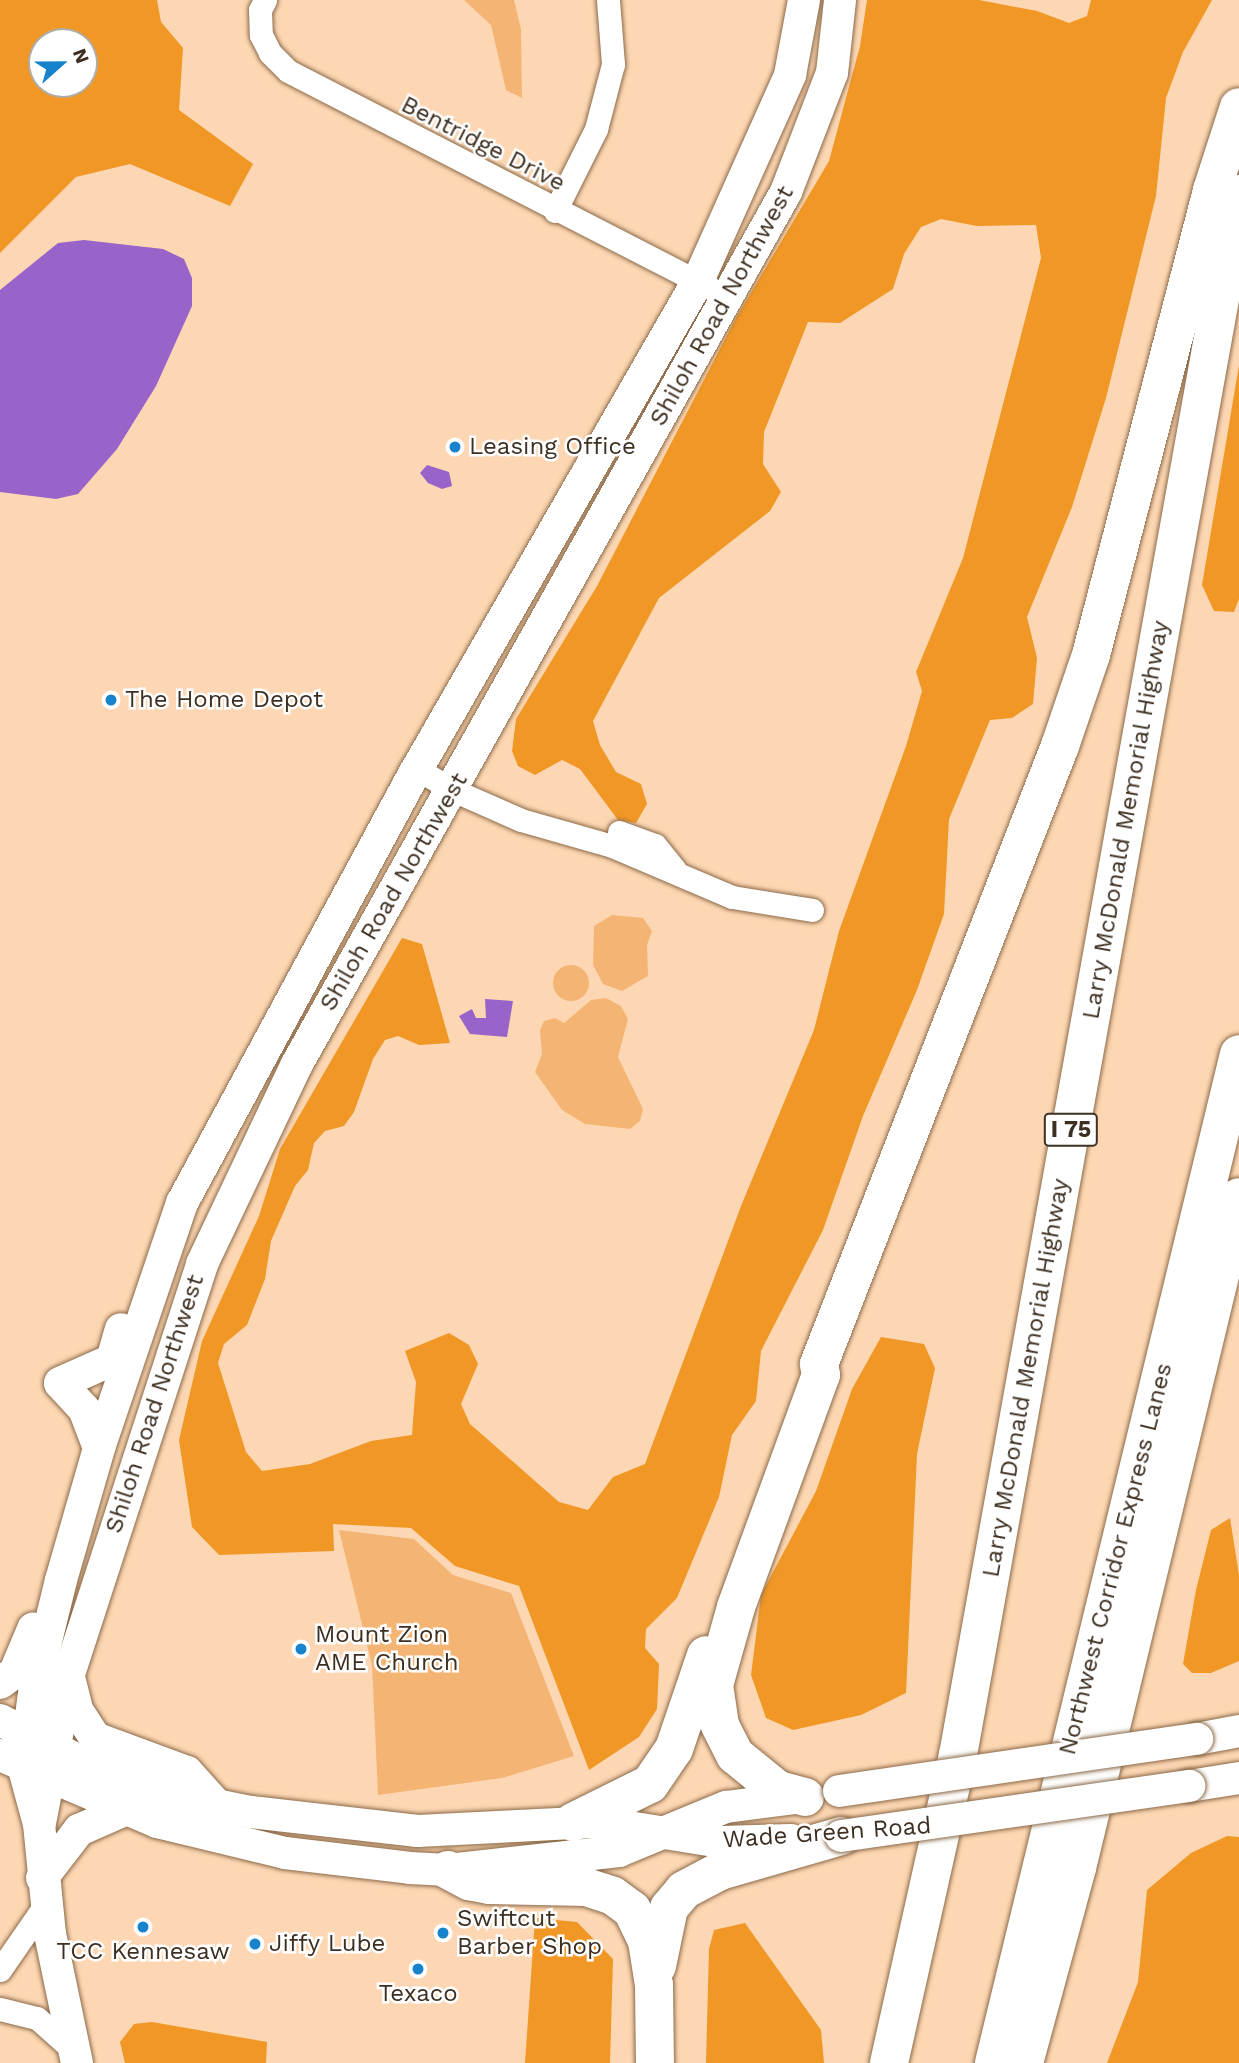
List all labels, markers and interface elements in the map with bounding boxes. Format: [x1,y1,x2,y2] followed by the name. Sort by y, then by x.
[28,28,98,98] north arrow
[68,45,94,67] text: N
[396,90,570,198] street label: Bentridge Drive
[644,181,800,431] street label: Shiloh Road Northwest
[469,433,636,461] place label: Leasing Office
[447,439,463,455] marker: Leasing Office
[1077,618,1175,1022] street label: Larry McDonald Memorial Highway
[125,686,323,714] place label: The Home Depot
[103,692,119,708] marker: The Home Depot
[314,768,474,1016] street label: Shiloh Road Northwest
[1043,1110,1099,1149] road number: I 75
[977,1176,1075,1580] street label: Larry McDonald Memorial Highway
[100,1271,210,1537] street label: Shiloh Road Northwest
[1053,1360,1179,1758] street label: Northwest Corridor Express Lanes
[315,1621,459,1677] place label: Mount Zion AME Church
[293,1641,309,1657] marker: Mount Zion AME Church
[722,1811,932,1855] street label: Wade Green Road
[457,1905,603,1961] place label: Swiftcut Barber Shop
[135,1919,151,1935] marker: TCC Kennesaw
[435,1925,451,1941] marker: Swiftcut Barber Shop
[269,1930,386,1958] place label: Jiffy Lube
[247,1936,263,1952] marker: Jiffy Lube
[56,1938,230,1966] place label: TCC Kennesaw
[410,1961,426,1977] marker: Texaco
[378,1980,458,2008] place label: Texaco

